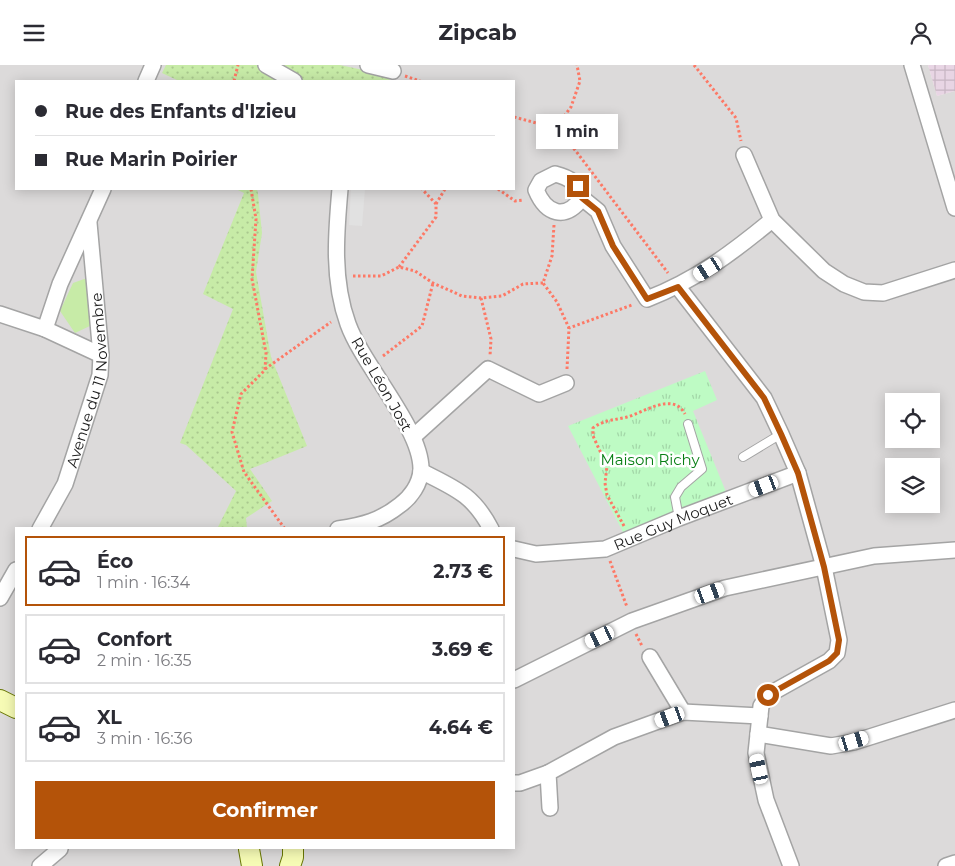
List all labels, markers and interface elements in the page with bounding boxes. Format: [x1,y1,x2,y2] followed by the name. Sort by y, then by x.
[20,19,48,47] icon: menu
[438,19,517,46] text: Zipcab
[907,19,935,47] icon: person
[65,100,296,123] text: Rue des Enfants d'Izieu
[537,113,619,149] callout: 1 min
[555,122,599,141] text: 1 min
[65,148,237,171] text: Rue Marin Poirier
[567,175,589,197] route end
[691,255,724,283] car
[61,292,111,470] street label: Avenue du 11 Novembre
[347,334,417,434] street label: Rue Léon Jost
[885,393,940,513] map controls
[885,393,940,448] button: locate
[600,450,700,469] park label: Maison Richy
[885,458,940,513] button: layers
[747,474,780,498] car
[610,489,735,554] street label: Rue Guy Moquet
[37,549,82,594] icon: car
[97,550,133,573] text: Éco
[433,560,493,583] text: 2.73 €
[97,573,190,592] text: 1 min · 16:34
[693,581,726,605] car
[583,624,616,650] car
[37,627,82,672] icon: car
[97,628,172,651] text: Confort
[432,638,493,661] text: 3.69 €
[97,651,192,670] text: 2 min · 16:35
[757,684,779,706] route start
[37,705,82,750] icon: car
[653,705,686,729] car
[97,706,122,729] text: XL
[429,716,493,739] text: 4.64 €
[97,729,192,748] text: 3 min · 16:36
[837,729,870,753] car
[748,753,769,785] car
[35,781,495,839] button: Confirmer

